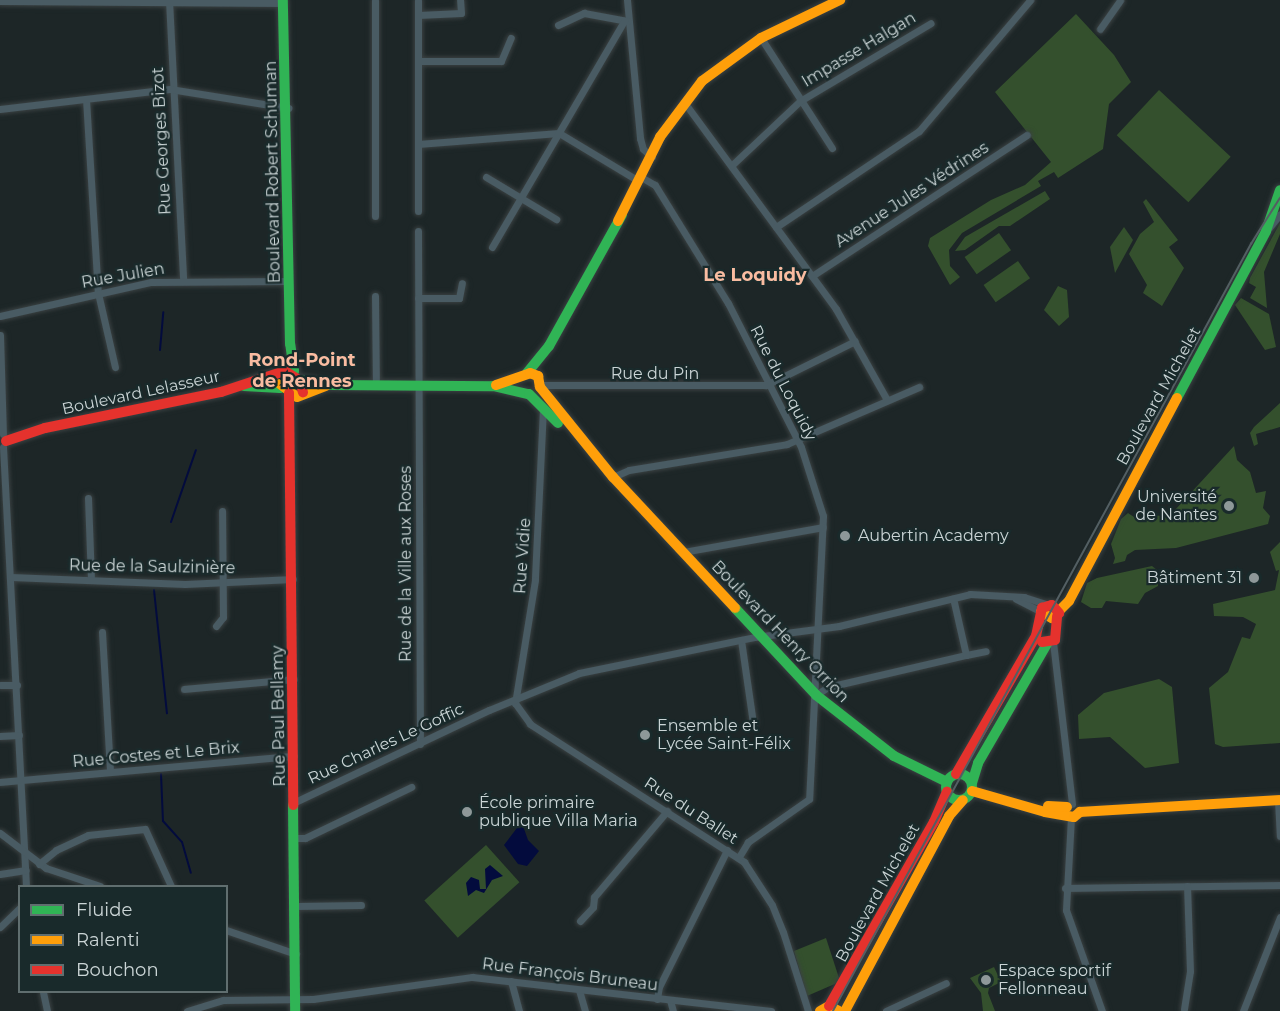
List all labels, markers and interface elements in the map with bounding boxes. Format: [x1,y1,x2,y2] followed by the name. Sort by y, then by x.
[799,8,919,92] street label: Impasse Halgan
[261,61,285,283] street label: Boulevard Robert Schuman
[149,67,175,215] street label: Rue Georges Bizot
[832,138,992,252] street label: Avenue Jules Védrines
[80,259,166,293] street label: Rue Julien
[703,264,807,286] district label: Le Loquidy
[746,322,820,444] street label: Rue du Loquidy
[1113,324,1205,468] street label: Boulevard Michelet
[248,350,356,392] district label: Rond-Point de Rennes
[611,364,699,384] street label: Rue du Pin
[60,367,222,419] street label: Boulevard Lelasseur
[396,466,416,662] street label: Rue de la Ville aux Roses
[1135,487,1217,525] place label: Université de Nantes
[1222,499,1236,513] marker: Université de Nantes
[511,517,535,595] street label: Rue Vidie
[858,526,1009,546] place label: Aubertin Academy
[836,527,854,545] marker: Aubertin Academy
[69,556,235,578] street label: Rue de la Saulzinière
[707,557,853,707] street label: Boulevard Henry Orrion
[1147,568,1242,588] place label: Bâtiment 31
[1247,571,1261,585] marker: Bâtiment 31
[268,645,290,787] street label: Rue Paul Bellamy
[305,699,467,789] street label: Rue Charles Le Goffic
[657,716,791,754] place label: Ensemble et Lycée Saint-Félix
[638,728,652,742] marker: Ensemble et Lycée Saint-Félix
[72,738,240,772] street label: Rue Costes et Le Brix
[640,773,742,849] street label: Rue du Ballet
[479,793,638,831] place label: École primaire publique Villa Maria
[460,805,474,819] marker: École primaire publique Villa Maria
[832,821,924,965] street label: Boulevard Michelet
[18,885,228,993] legend
[76,899,132,921] text: Fluide
[76,929,140,951] text: Ralenti
[481,955,659,995] street label: Rue François Bruneau
[76,959,159,981] text: Bouchon
[998,961,1111,999] place label: Espace sportif Fellonneau
[979,973,993,987] marker: Espace sportif Fellonneau

